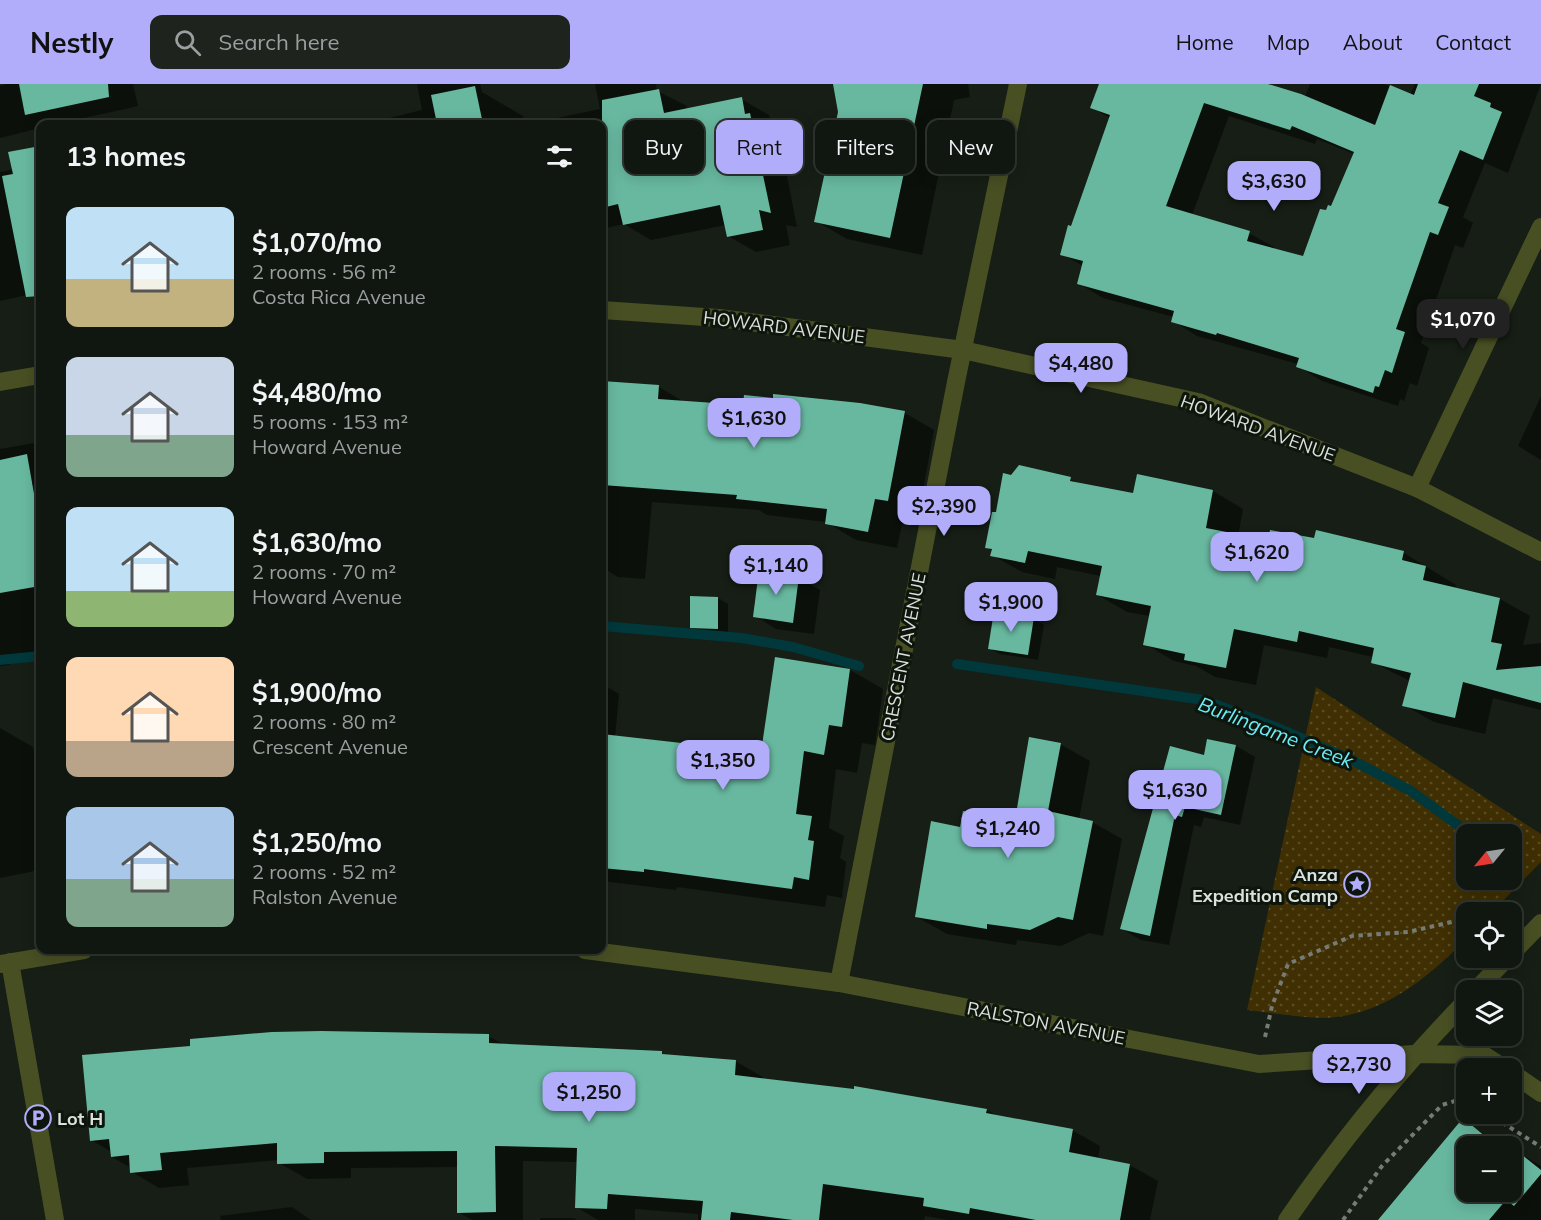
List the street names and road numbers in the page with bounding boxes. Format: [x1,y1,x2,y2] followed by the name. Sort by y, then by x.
[702,306,866,348] street label: HOWARD AVENUE
[1178,389,1338,467] street label: HOWARD AVENUE
[875,571,931,743] street label: CRESCENT AVENUE
[965,996,1127,1050] street label: RALSTON AVENUE

